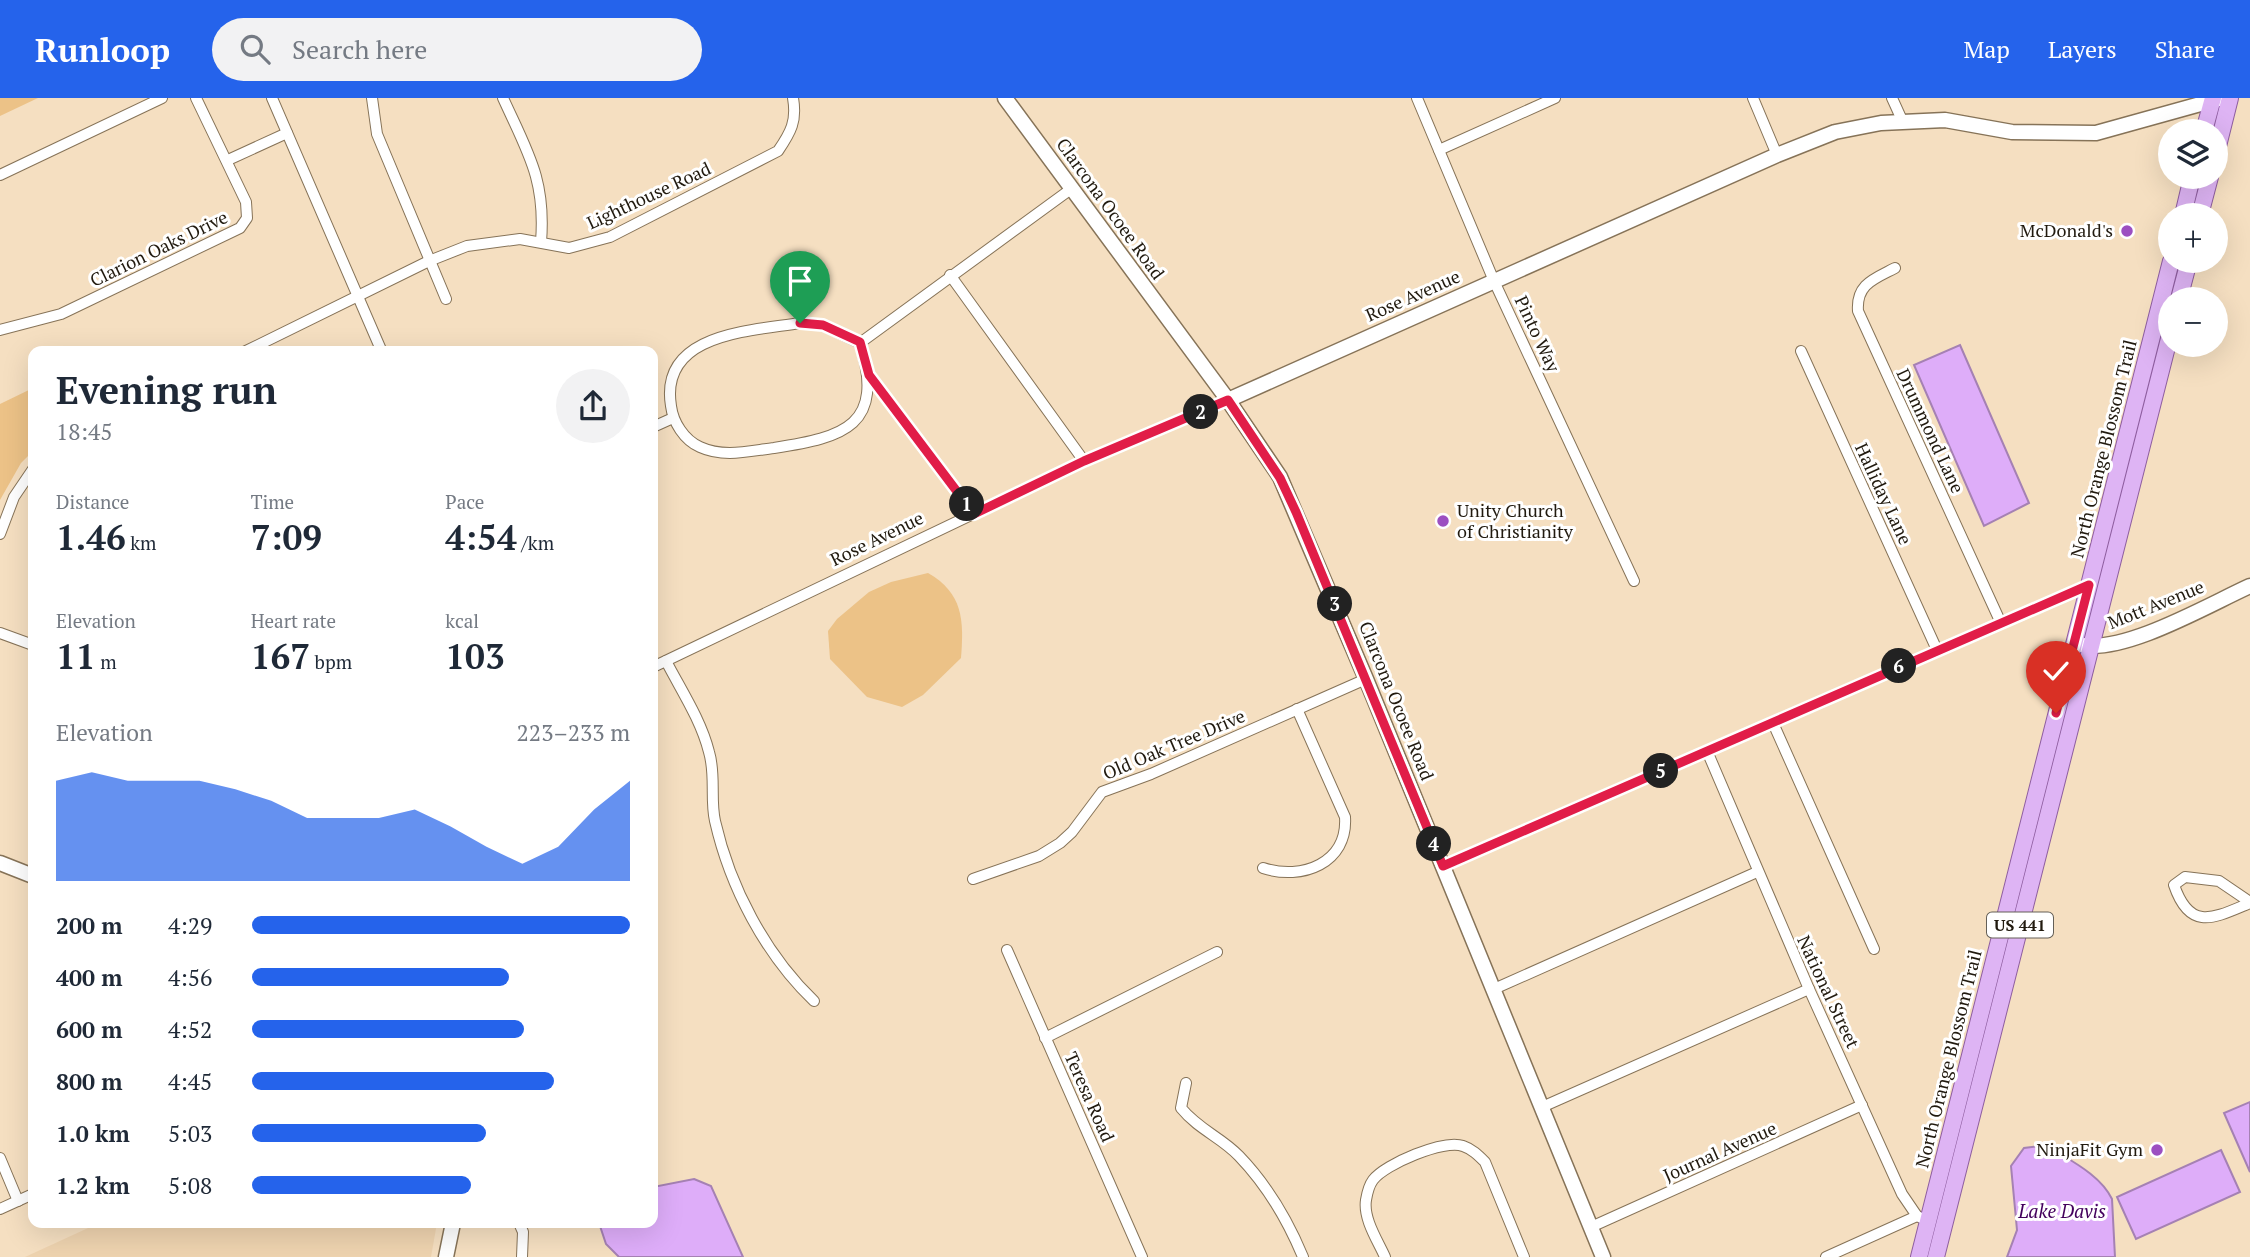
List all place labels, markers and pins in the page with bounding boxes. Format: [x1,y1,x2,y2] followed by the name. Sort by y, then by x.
[2020,218,2113,242] place label: McDonald's
[2119,223,2135,239] marker: McDonald's
[770,251,830,323] pin
[1184,394,1218,430] pin: 2
[950,486,984,522] pin: 1
[1457,498,1574,543] place label: Unity Church of Christianity
[1435,513,1451,529] marker: Unity Church of Christianity
[1318,587,1352,622] pin: 3
[2026,641,2086,713] pin
[1882,648,1916,684] pin: 6
[1644,754,1678,788] pin: 5
[1416,826,1452,862] pin: 4
[2036,1137,2143,1161] place label: NinjaFit Gym
[2149,1142,2165,1158] marker: NinjaFit Gym

